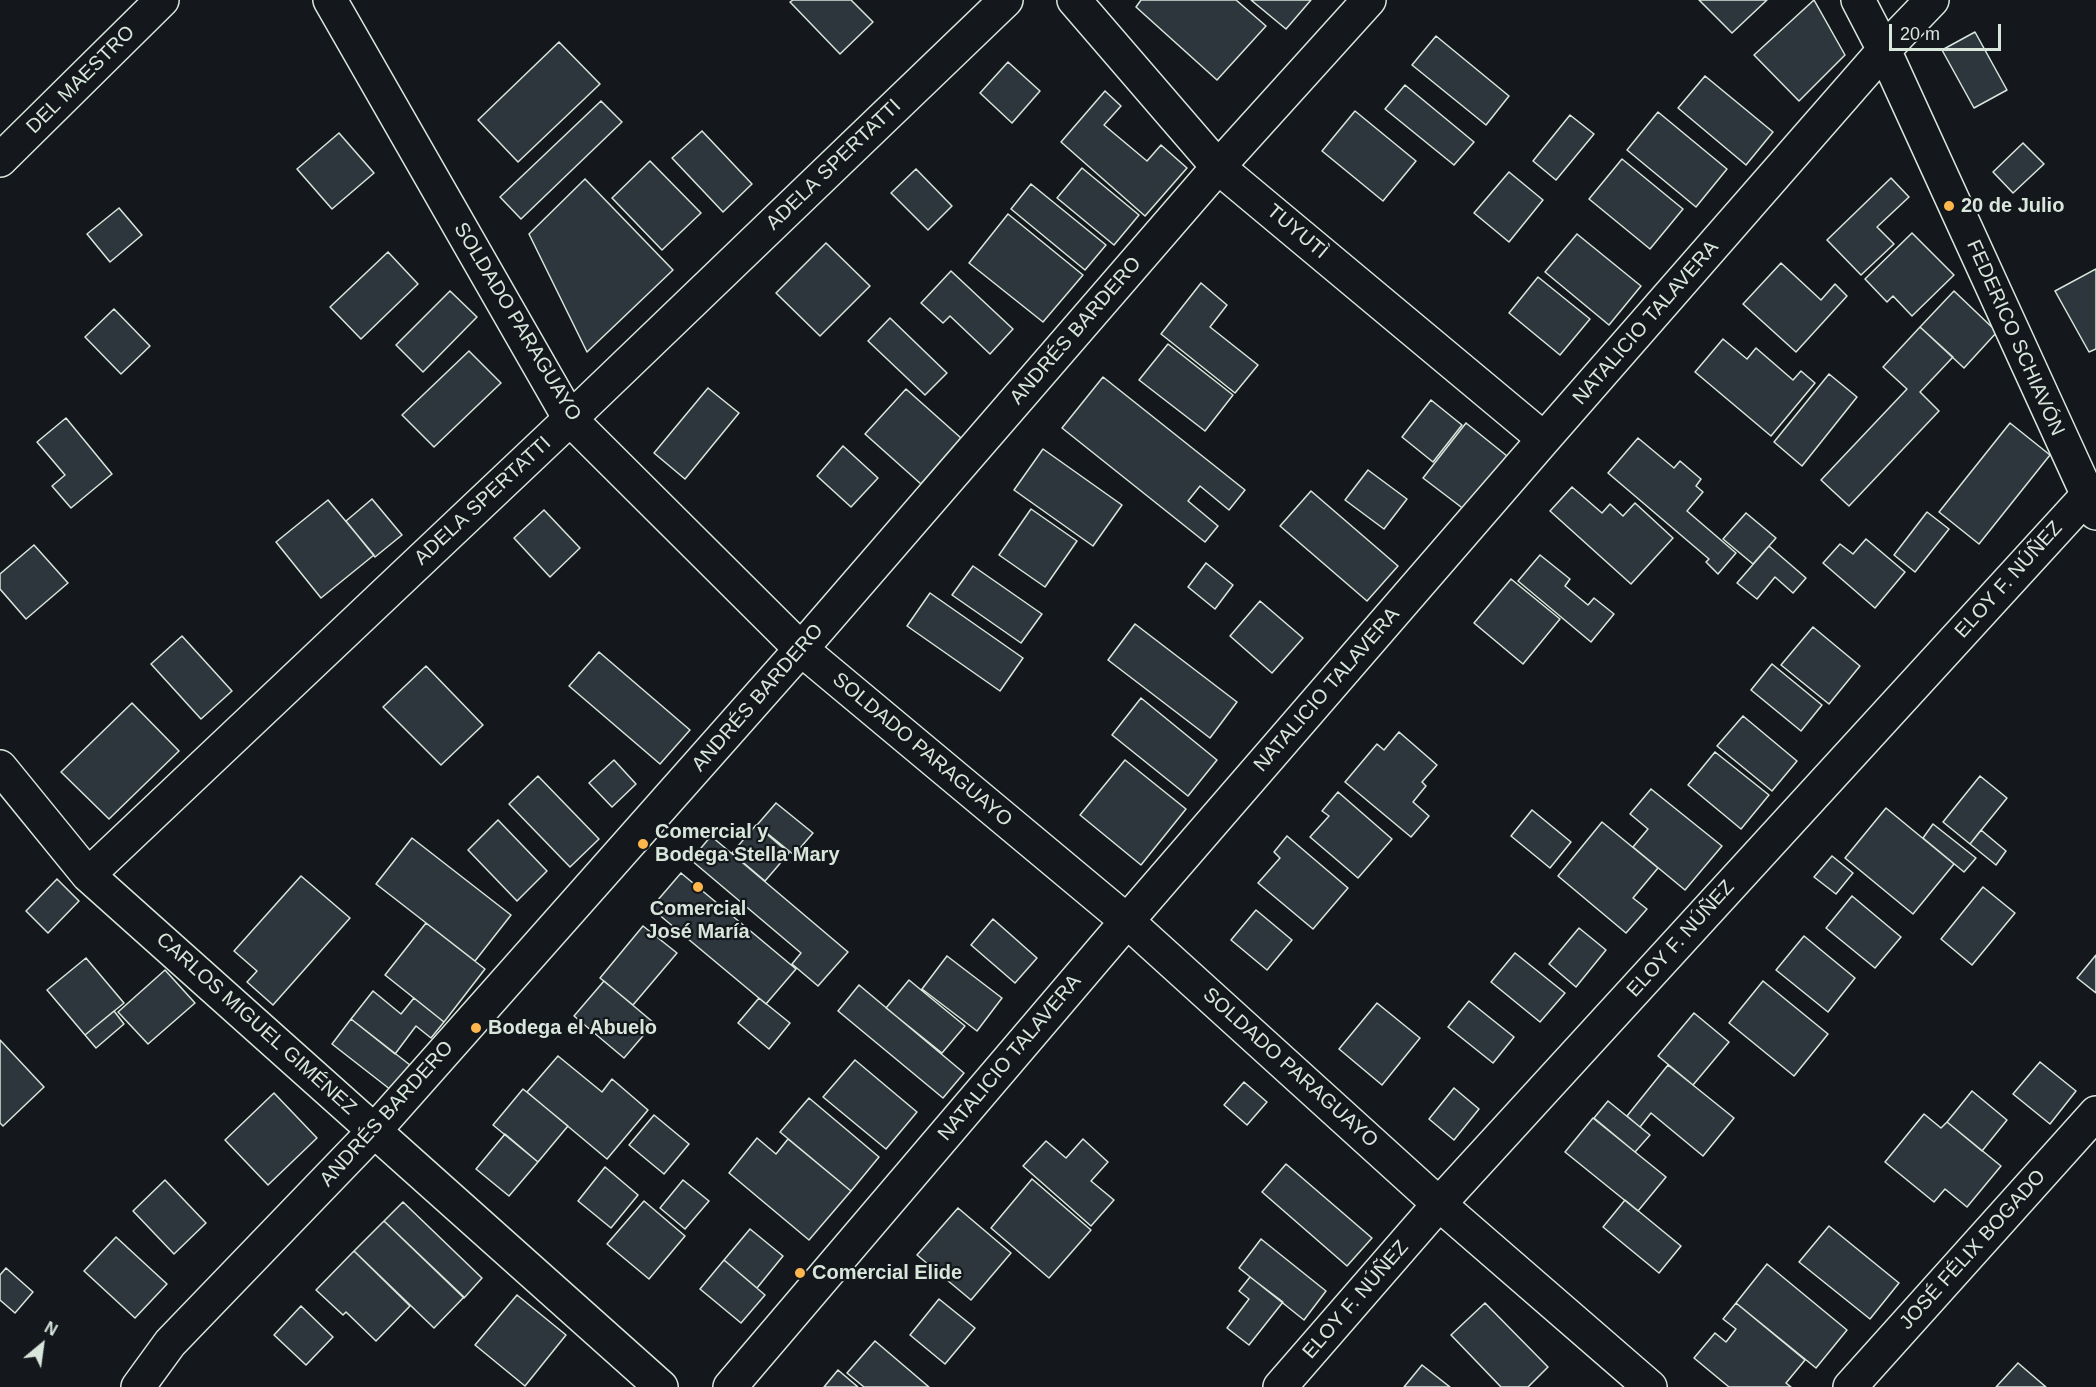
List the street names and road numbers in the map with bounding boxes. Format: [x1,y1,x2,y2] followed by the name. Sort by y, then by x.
[22,21,140,139] street label: DEL MAESTRO
[762,95,906,235] street label: ADELA SPERTATTI
[1262,200,1332,264] street label: TUYUTÌ
[448,218,586,426] street label: SOLDADO PARAGUAYO
[1568,236,1724,410] street label: NATALICIO TALAVERA
[1961,236,2069,440] street label: FEDERICO SCHIAVÓN
[1005,252,1147,410] street label: ANDRÉS BARDERO
[410,432,556,570] street label: ADELA SPERTATTI
[1950,517,2068,643] street label: ELOY F. NÚÑEZ
[1249,603,1405,777] street label: NATALICIO TALAVERA
[687,619,829,777] street label: ANDRÉS BARDERO
[827,668,1017,832] street label: SOLDADO PARAGUAYO
[1622,876,1740,1002] street label: ELOY F. NÚÑEZ
[151,928,361,1120] street label: CARLOS MIGUEL GIMÉNEZ
[933,970,1087,1146] street label: NATALICIO TALAVERA
[1198,983,1382,1153] street label: SOLDADO PARAGUAYO
[315,1036,459,1192] street label: ANDRÉS BARDERO
[1895,1165,2051,1335] street label: JOSÉ FÉLIX BOGADO
[1298,1236,1414,1364] street label: ELOY F. NÚÑEZ

